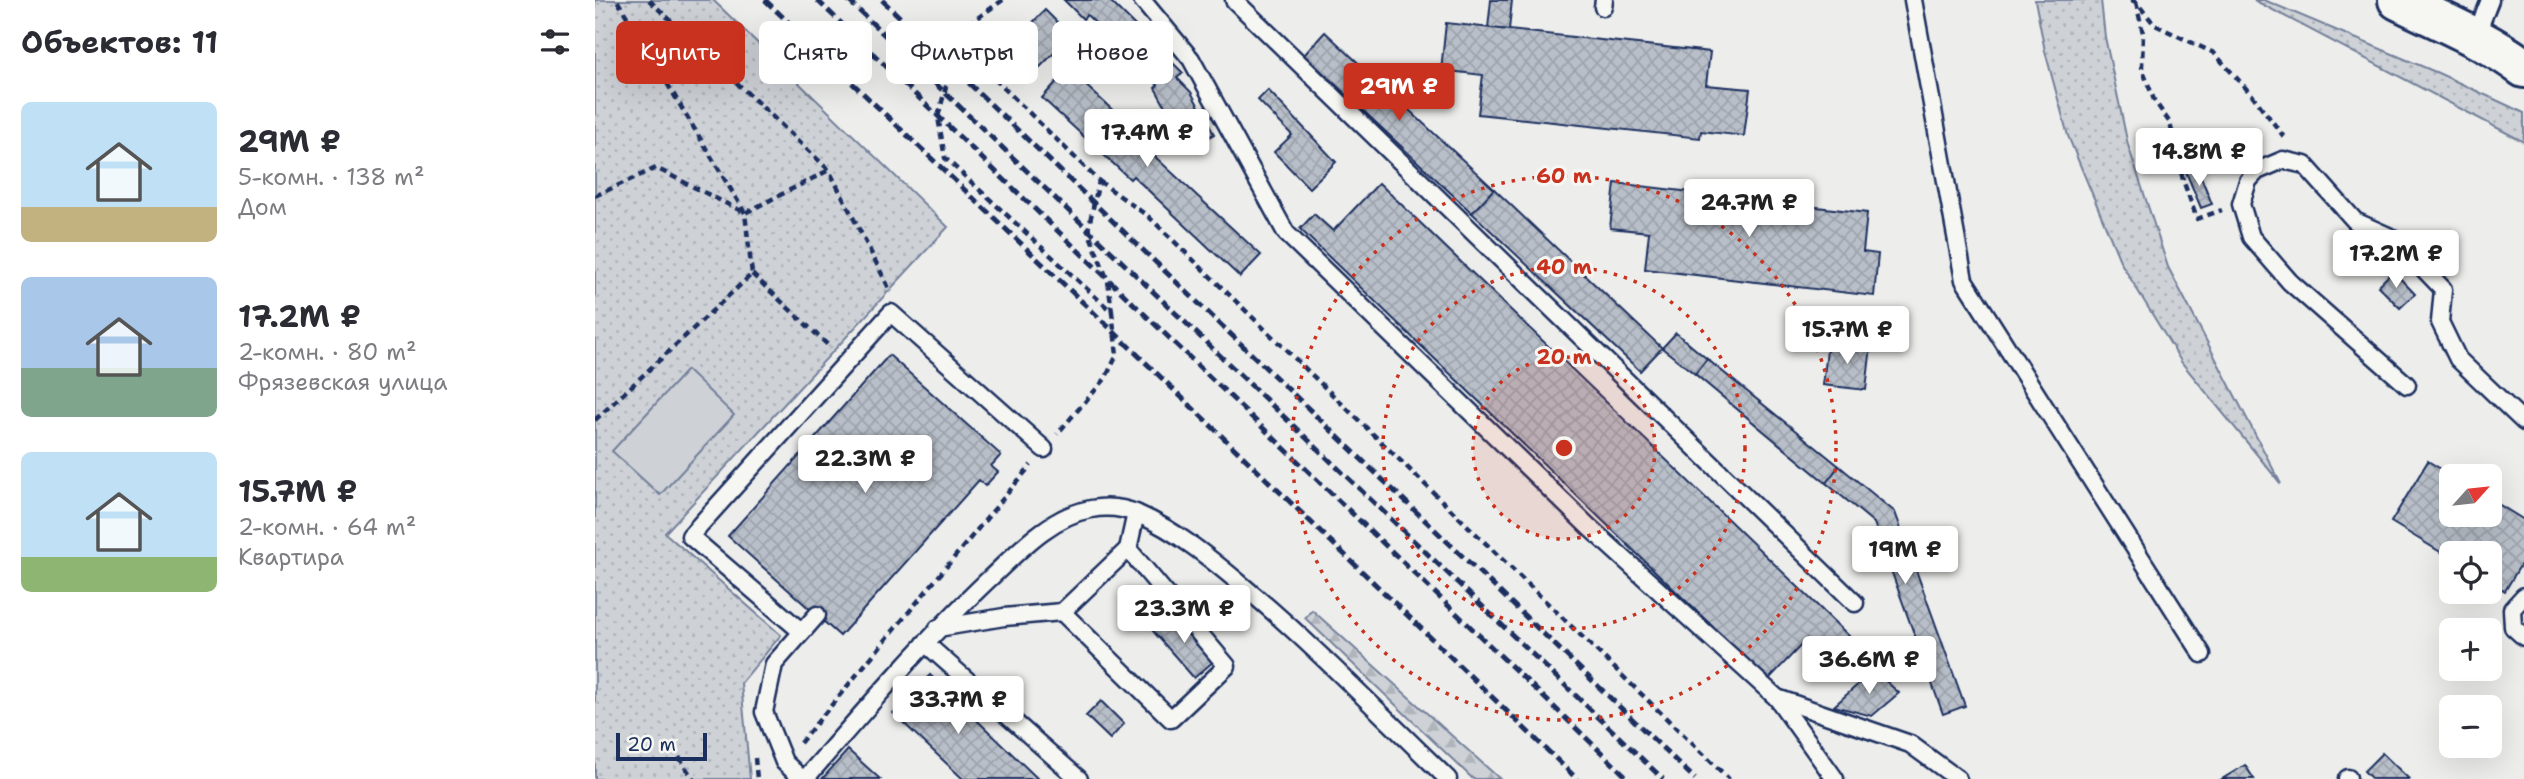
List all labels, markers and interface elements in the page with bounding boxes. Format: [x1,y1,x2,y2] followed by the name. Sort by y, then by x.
[616,21,745,84] chip: Купить
[759,21,872,84] chip: Снять
[886,21,1038,84] chip: Фильтры
[1052,21,1173,84] chip: Новое
[21,22,218,63] text: Объектов: 11
[536,23,574,61] icon: filters
[1350,64,1448,123] pin: 29M ₽
[1360,71,1438,101] text: 29M ₽
[1082,110,1212,169] pin: 17.4M ₽
[1100,117,1194,147] text: 17.4M ₽
[238,121,341,162] text: 29M ₽
[2134,128,2264,188] pin: 14.8M ₽
[77,130,161,214] icon: home
[2152,136,2246,166] text: 14.8M ₽
[238,162,425,192] text: 5-комн. · 138 m²
[1536,162,1592,190] text: 60 m
[1684,180,1814,239] pin: 24.7M ₽
[1700,187,1798,217] text: 24.7M ₽
[238,192,287,222] text: Дом
[2331,230,2461,290] pin: 17.2M ₽
[2349,238,2443,268] text: 17.2M ₽
[1536,253,1592,281] text: 40 m
[238,296,361,337] text: 17.2M ₽
[77,305,161,389] icon: home
[1782,306,1912,366] pin: 15.7M ₽
[1801,314,1893,344] text: 15.7M ₽
[238,337,417,367] text: 2-комн. · 80 m²
[1536,343,1592,371] text: 20 m
[238,367,448,397] text: Фрязевская улица
[800,435,930,495] pin: 22.3M ₽
[1552,436,1576,460] centre of rings
[814,443,916,473] text: 22.3M ₽
[2439,464,2503,527] north arrow
[2439,464,2502,758] map controls
[238,471,358,512] text: 15.7M ₽
[77,480,161,564] icon: home
[238,512,416,542] text: 2-комн. · 64 m²
[1856,526,1954,586] pin: 19M ₽
[1868,534,1942,564] text: 19M ₽
[2439,541,2502,604] button: locate
[238,542,344,572] text: Квартира
[1119,586,1249,645] pin: 23.3M ₽
[1133,593,1235,623] text: 23.3M ₽
[2439,618,2502,681] button: +
[1804,636,1934,696] pin: 36.6M ₽
[1818,644,1920,674] text: 36.6M ₽
[893,676,1023,736] pin: 33.7M ₽
[909,684,1007,714] text: 33.7M ₽
[2439,695,2502,758] button: −
[616,730,707,762] scale bar
[627,732,676,757] text: 20 m

